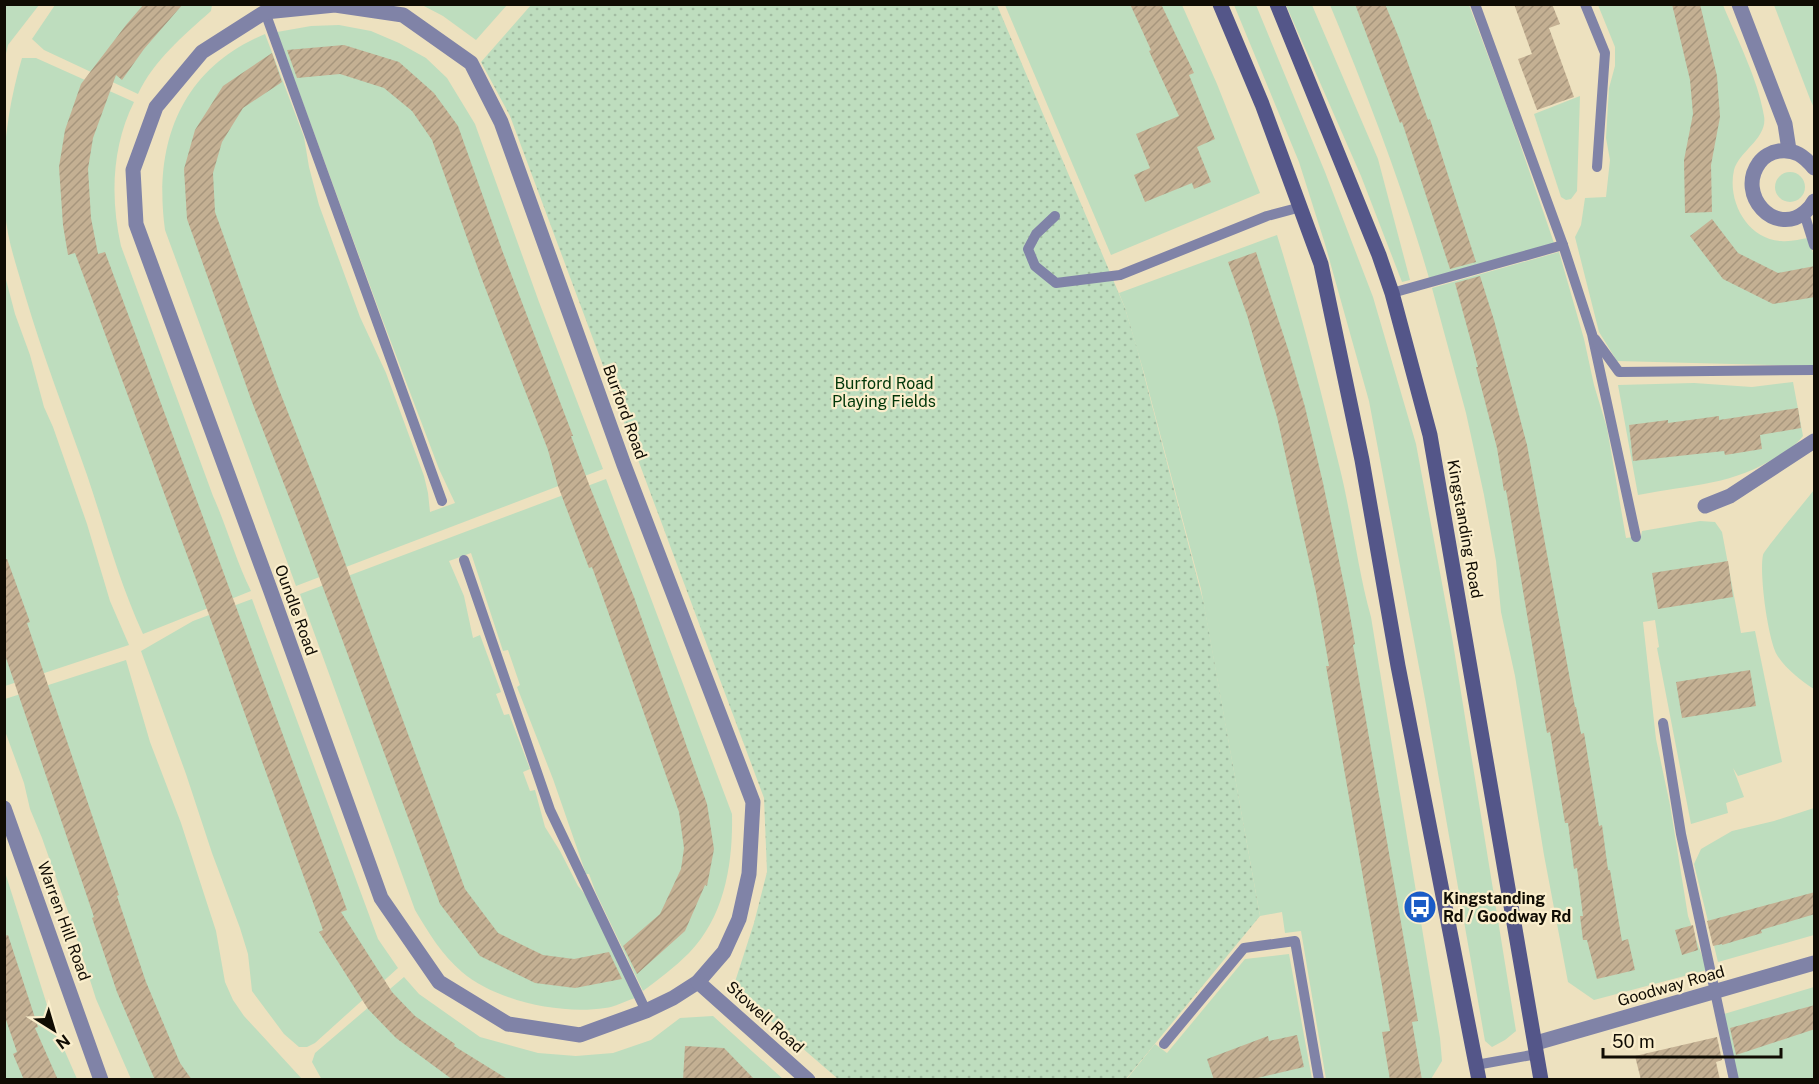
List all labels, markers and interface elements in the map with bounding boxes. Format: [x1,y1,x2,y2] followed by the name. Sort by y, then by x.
[599,362,651,462] street label: Burford Road
[832,374,936,411] park label: Burford Road Playing Fields
[1443,458,1487,600] street label: Kingstanding Road
[271,562,321,658] street label: Oundle Road
[34,859,94,983] street label: Warren Hill Road
[1402,889,1438,925] bus stop icon: Kingstanding Rd / Goodway Rd
[1443,889,1571,926] place label: Kingstanding Rd / Goodway Rd
[1615,962,1727,1010] street label: Goodway Road
[722,977,808,1057] street label: Stowell Road
[24,1000,84,1060] north arrow
[1603,1021,1782,1059] scale bar
[52,1030,73,1053] text: N
[1612,1031,1655,1052] text: 50 m

